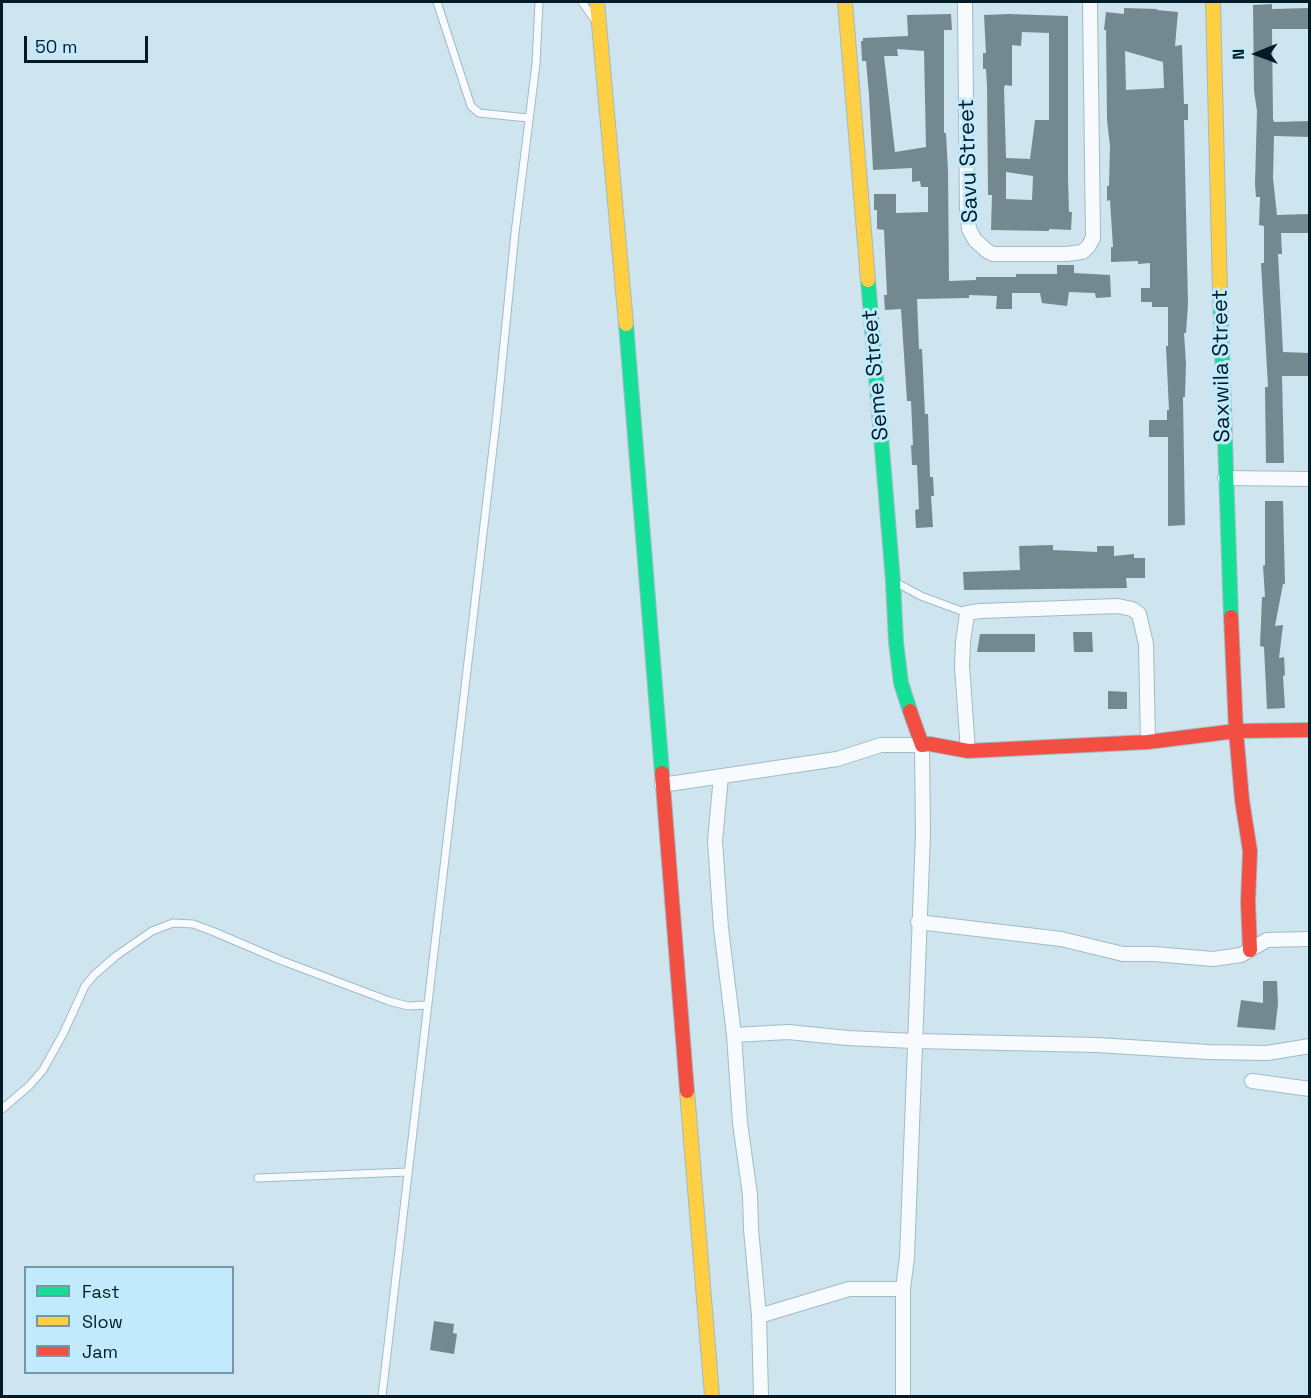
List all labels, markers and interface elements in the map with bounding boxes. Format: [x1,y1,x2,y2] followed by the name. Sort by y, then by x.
[27,24,152,62] scale bar
[1227,24,1287,84] north arrow
[35,35,77,58] text: 50 m
[1228,49,1249,60] text: N
[954,99,984,223] street label: Savu Street
[1207,289,1237,443] street label: Saxwila Street
[857,308,895,442] street label: Seme Street
[24,1266,234,1374] legend
[82,1280,119,1303] text: Fast
[82,1310,123,1333] text: Slow
[82,1340,118,1363] text: Jam

